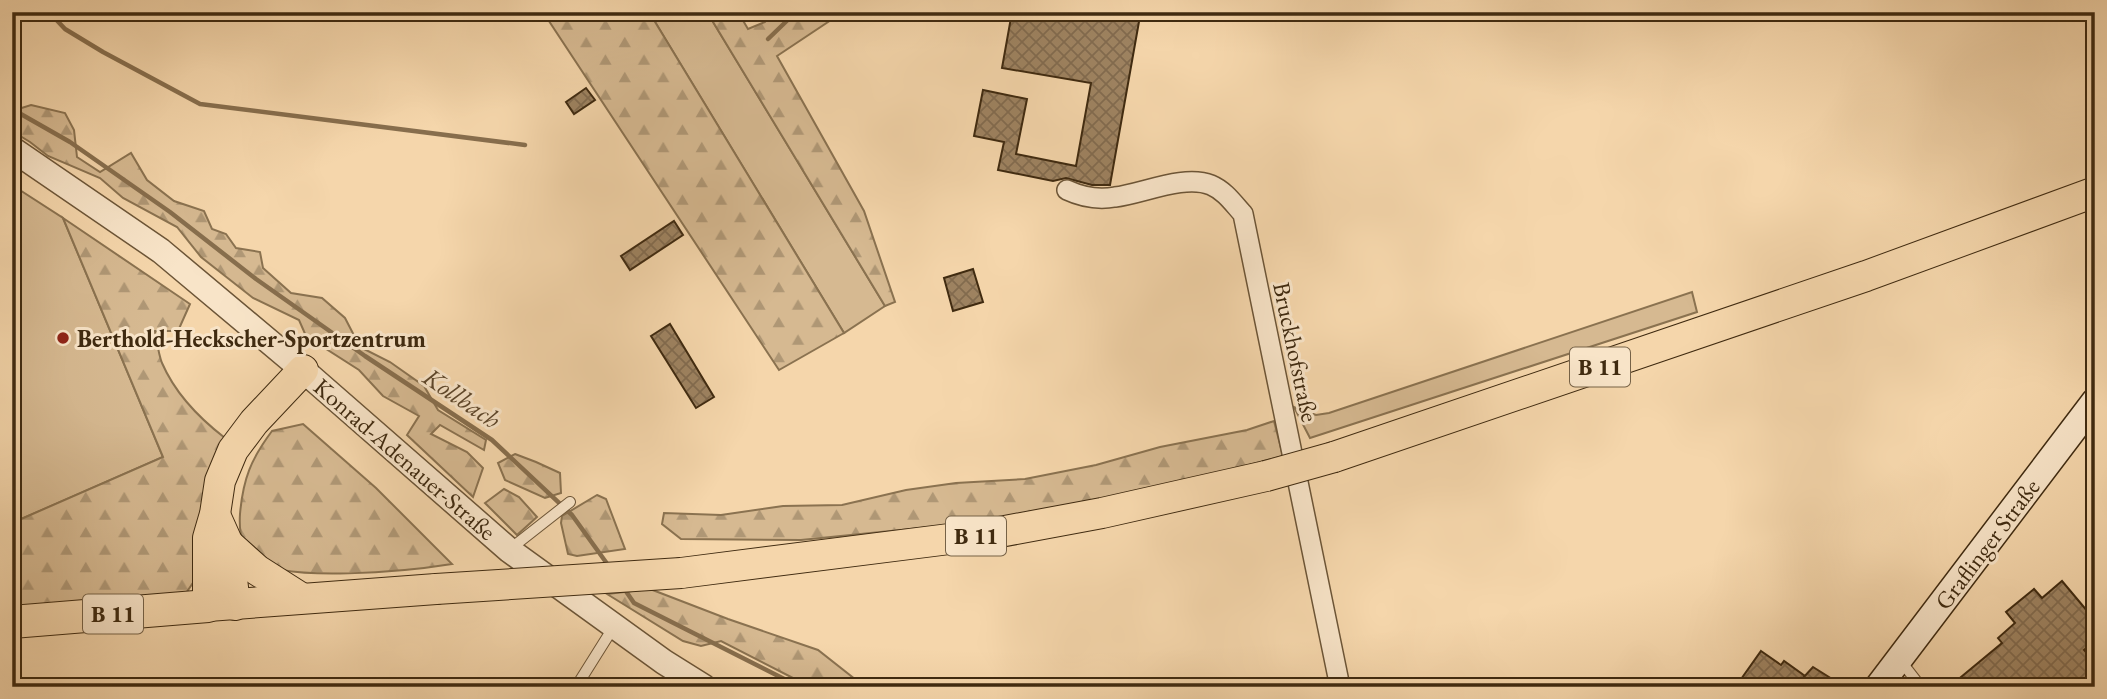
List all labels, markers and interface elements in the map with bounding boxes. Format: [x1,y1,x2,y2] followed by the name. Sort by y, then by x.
[1266,279,1326,425] street label: Bruckhofstraße
[77,323,426,354] place label: Berthold-Heckscher-Sportzentrum
[55,330,71,346] marker: Berthold-Heckscher-Sportzentrum
[1570,348,1630,386] road number: B 11
[416,359,508,436] water label: Kollbach
[307,371,503,547] street label: Konrad-Adenauer-Straße
[1928,472,2046,616] street label: Graflinger Straße
[946,516,1006,556] road number: B 11
[83,594,143,634] road number: B 11

